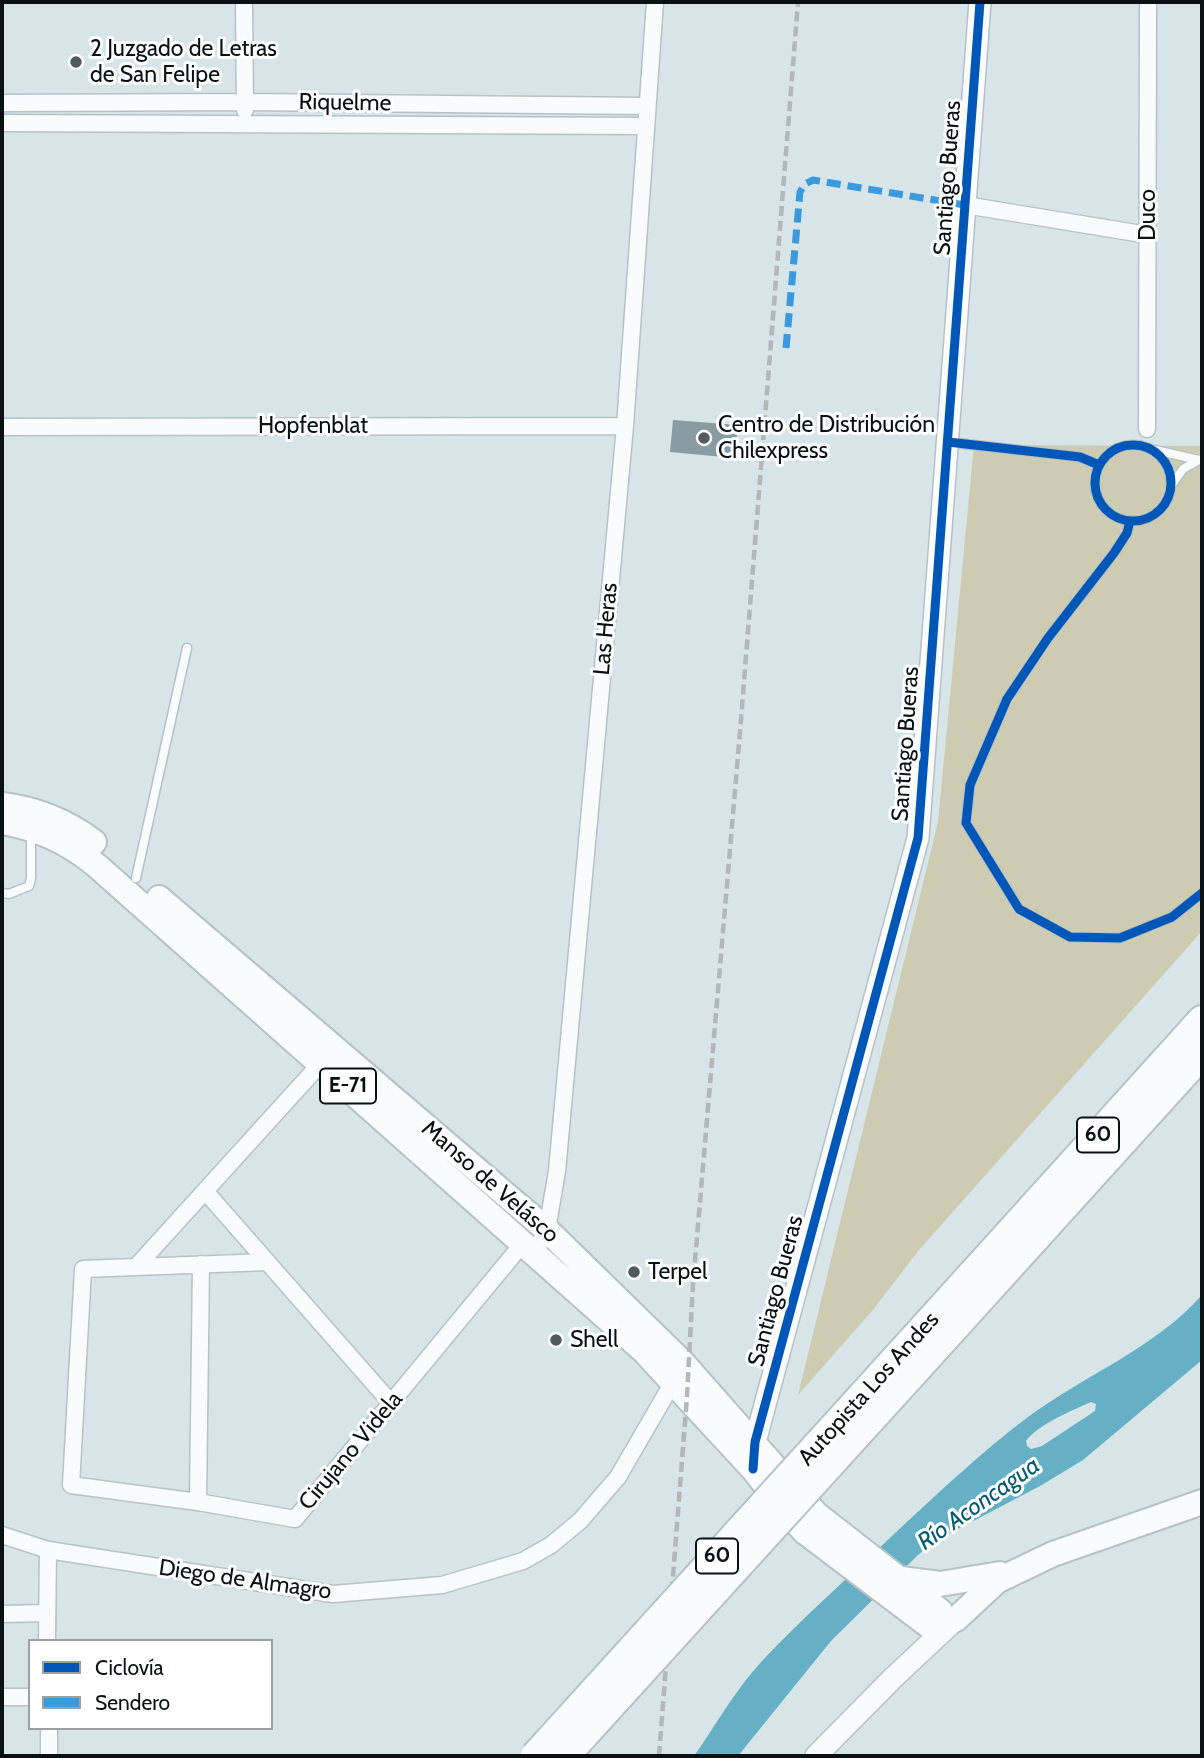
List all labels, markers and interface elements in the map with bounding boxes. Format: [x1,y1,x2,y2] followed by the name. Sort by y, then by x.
[90,35,277,89] place label: 2 Juzgado de Letras de San Felipe
[68,54,84,70] marker: 2 Juzgado de Letras de San Felipe
[298,88,392,118] street label: Riquelme
[929,100,967,256] street label: Santiago Bueras
[1134,189,1162,241] street label: Duco
[718,411,935,465] place label: Centro de Distribución Chilexpress
[258,412,368,440] street label: Hopfenblat
[696,430,712,446] marker: Centro de Distribución Chilexpress
[588,582,624,676] street label: Las Heras
[887,666,925,822] street label: Santiago Bueras
[320,1068,376,1104] road number: E-71
[416,1115,564,1249] street label: Manso de Velásco
[1077,1118,1119,1152] road number: 60
[743,1212,809,1370] street label: Santiago Bueras
[648,1258,708,1286] place label: Terpel
[626,1264,642,1280] marker: Terpel
[793,1307,945,1471] street label: Autopista Los Andes
[570,1326,618,1354] place label: Shell
[548,1332,564,1348] marker: Shell
[293,1386,409,1516] street label: Cirujano Videla
[912,1451,1046,1557] water label: Río Aconcagua
[696,1538,738,1574] road number: 60
[157,1554,333,1606] street label: Diego de Almagro
[28,1639,273,1730] legend
[95,1655,164,1680] text: Ciclovía
[95,1690,170,1715] text: Sendero

